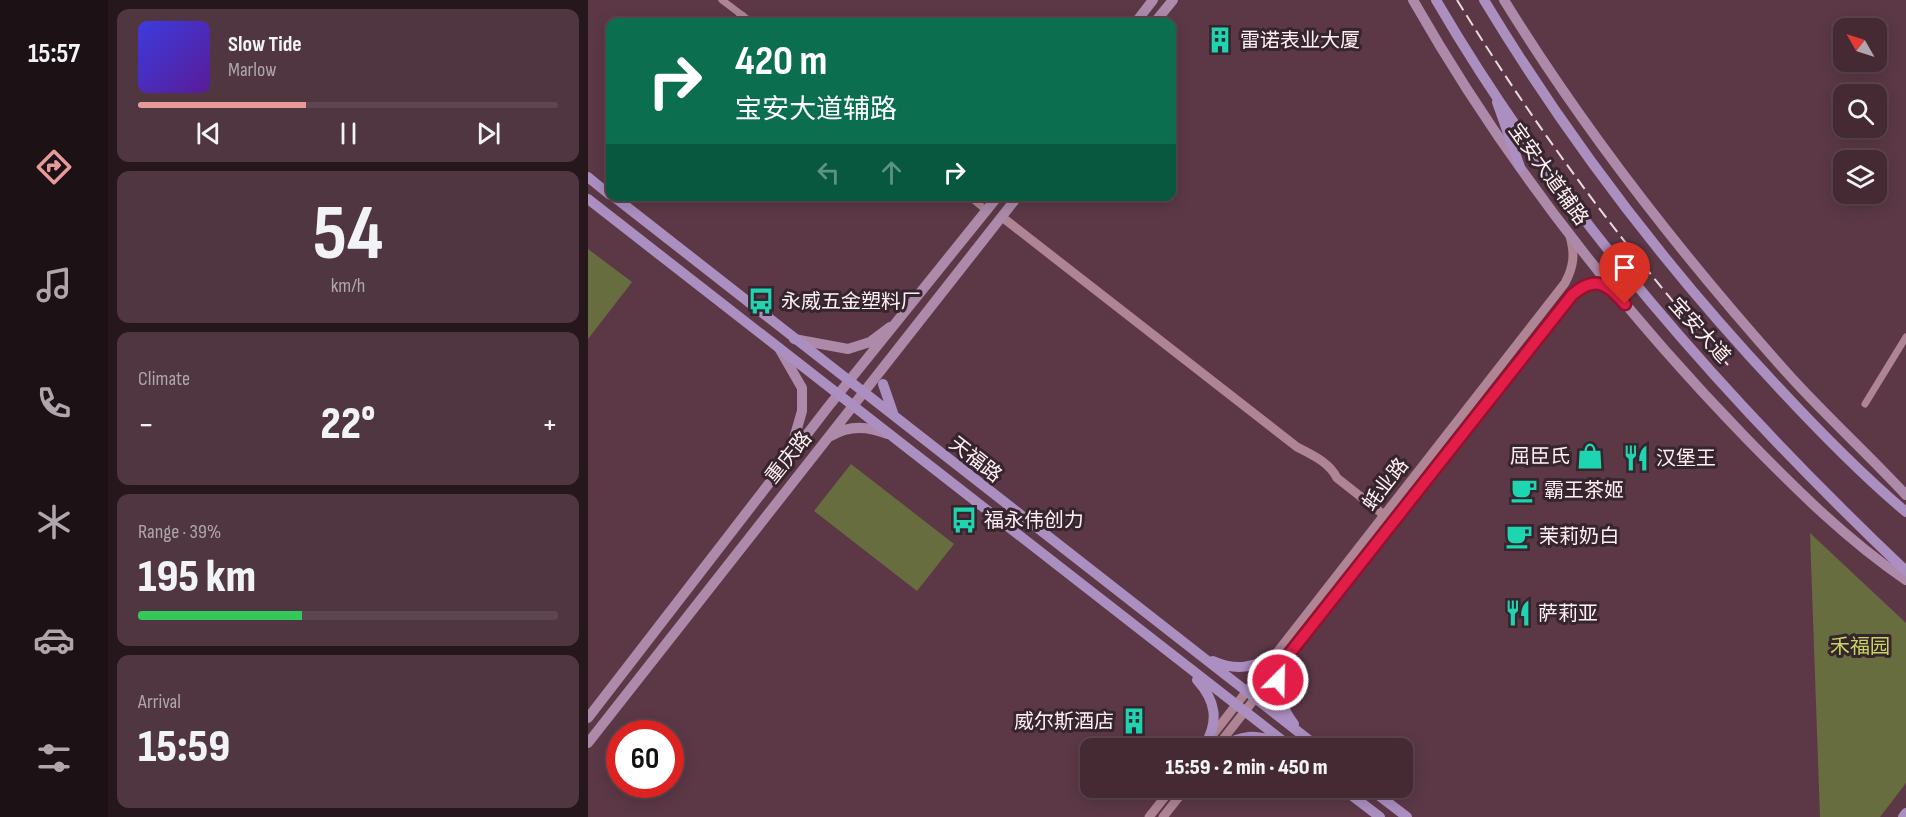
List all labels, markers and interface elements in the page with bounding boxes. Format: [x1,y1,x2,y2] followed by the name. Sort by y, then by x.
[1833,18,1887,72] north arrow
[1833,18,1887,204] map controls
[1205,25,1235,55] building icon: 雷诺表业大厦
[1240,29,1360,53] place label: 雷诺表业大厦
[228,31,302,58] text: Slow Tide
[735,36,827,87] text: 420 m
[28,38,80,70] text: 15:57
[636,42,714,120] icon: right
[228,58,276,82] text: Marlow
[1833,84,1887,138] button: search
[735,94,897,126] text: 宝安大道辅路
[192,117,225,150] icon: previous
[332,117,365,150] icon: pause
[472,117,505,150] icon: next
[1503,119,1593,230] street label: 宝安大道辅路
[33,146,75,188] icon: directions
[1833,150,1887,204] button: layers
[812,156,845,189] icon: left
[875,156,908,189] icon: ahead
[938,156,971,189] icon: right
[313,188,383,281] text: 54
[1599,242,1650,304] pin
[1608,251,1641,284] icon: arrive
[33,264,75,306] icon: music
[331,274,365,298] text: km/h
[746,286,776,316] bus stop icon: 永威五金塑料厂
[781,290,921,314] place label: 永威五金塑料厂
[1664,293,1735,368] street label: 宝安大道
[138,367,190,391] text: Climate
[33,382,75,424] icon: phone
[320,397,376,452] text: 22°
[138,405,154,445] text: −
[542,405,558,445] text: +
[761,427,817,488] street label: 重庆路
[944,432,1006,488] street label: 天福路
[1575,441,1605,471] shop icon: 屈臣氏
[1621,443,1651,473] restaurant icon: 汉堡王
[1510,445,1570,469] place label: 屈臣氏
[1656,447,1716,471] place label: 汉堡王
[1358,454,1414,516] street label: 蚝业路
[1509,475,1539,505] cafe icon: 霸王茶姬
[1544,479,1624,503] place label: 霸王茶姬
[33,501,75,543] icon: climate
[949,505,979,535] bus stop icon: 福永伟创力
[984,509,1084,533] place label: 福永伟创力
[138,520,221,544] text: Range · 39%
[1504,521,1534,551] cafe icon: 茉莉奶白
[1539,525,1619,549] place label: 茉莉奶白
[138,550,256,605] text: 195 km
[1503,598,1533,628] restaurant icon: 萨莉亚
[1538,602,1598,626] place label: 萨莉亚
[33,619,75,661] icon: car
[1830,635,1890,659] park label: 禾福园
[1246,648,1310,712] position arrow
[138,690,181,714] text: Arrival
[1119,706,1149,736] building icon: 威尔斯酒店
[1014,710,1114,734] place label: 威尔斯酒店
[138,720,230,775] text: 15:59
[606,720,684,798] speed limit sign: 60
[33,737,75,779] icon: filters
[1165,754,1328,781] text: 15:59 · 2 min · 450 m

